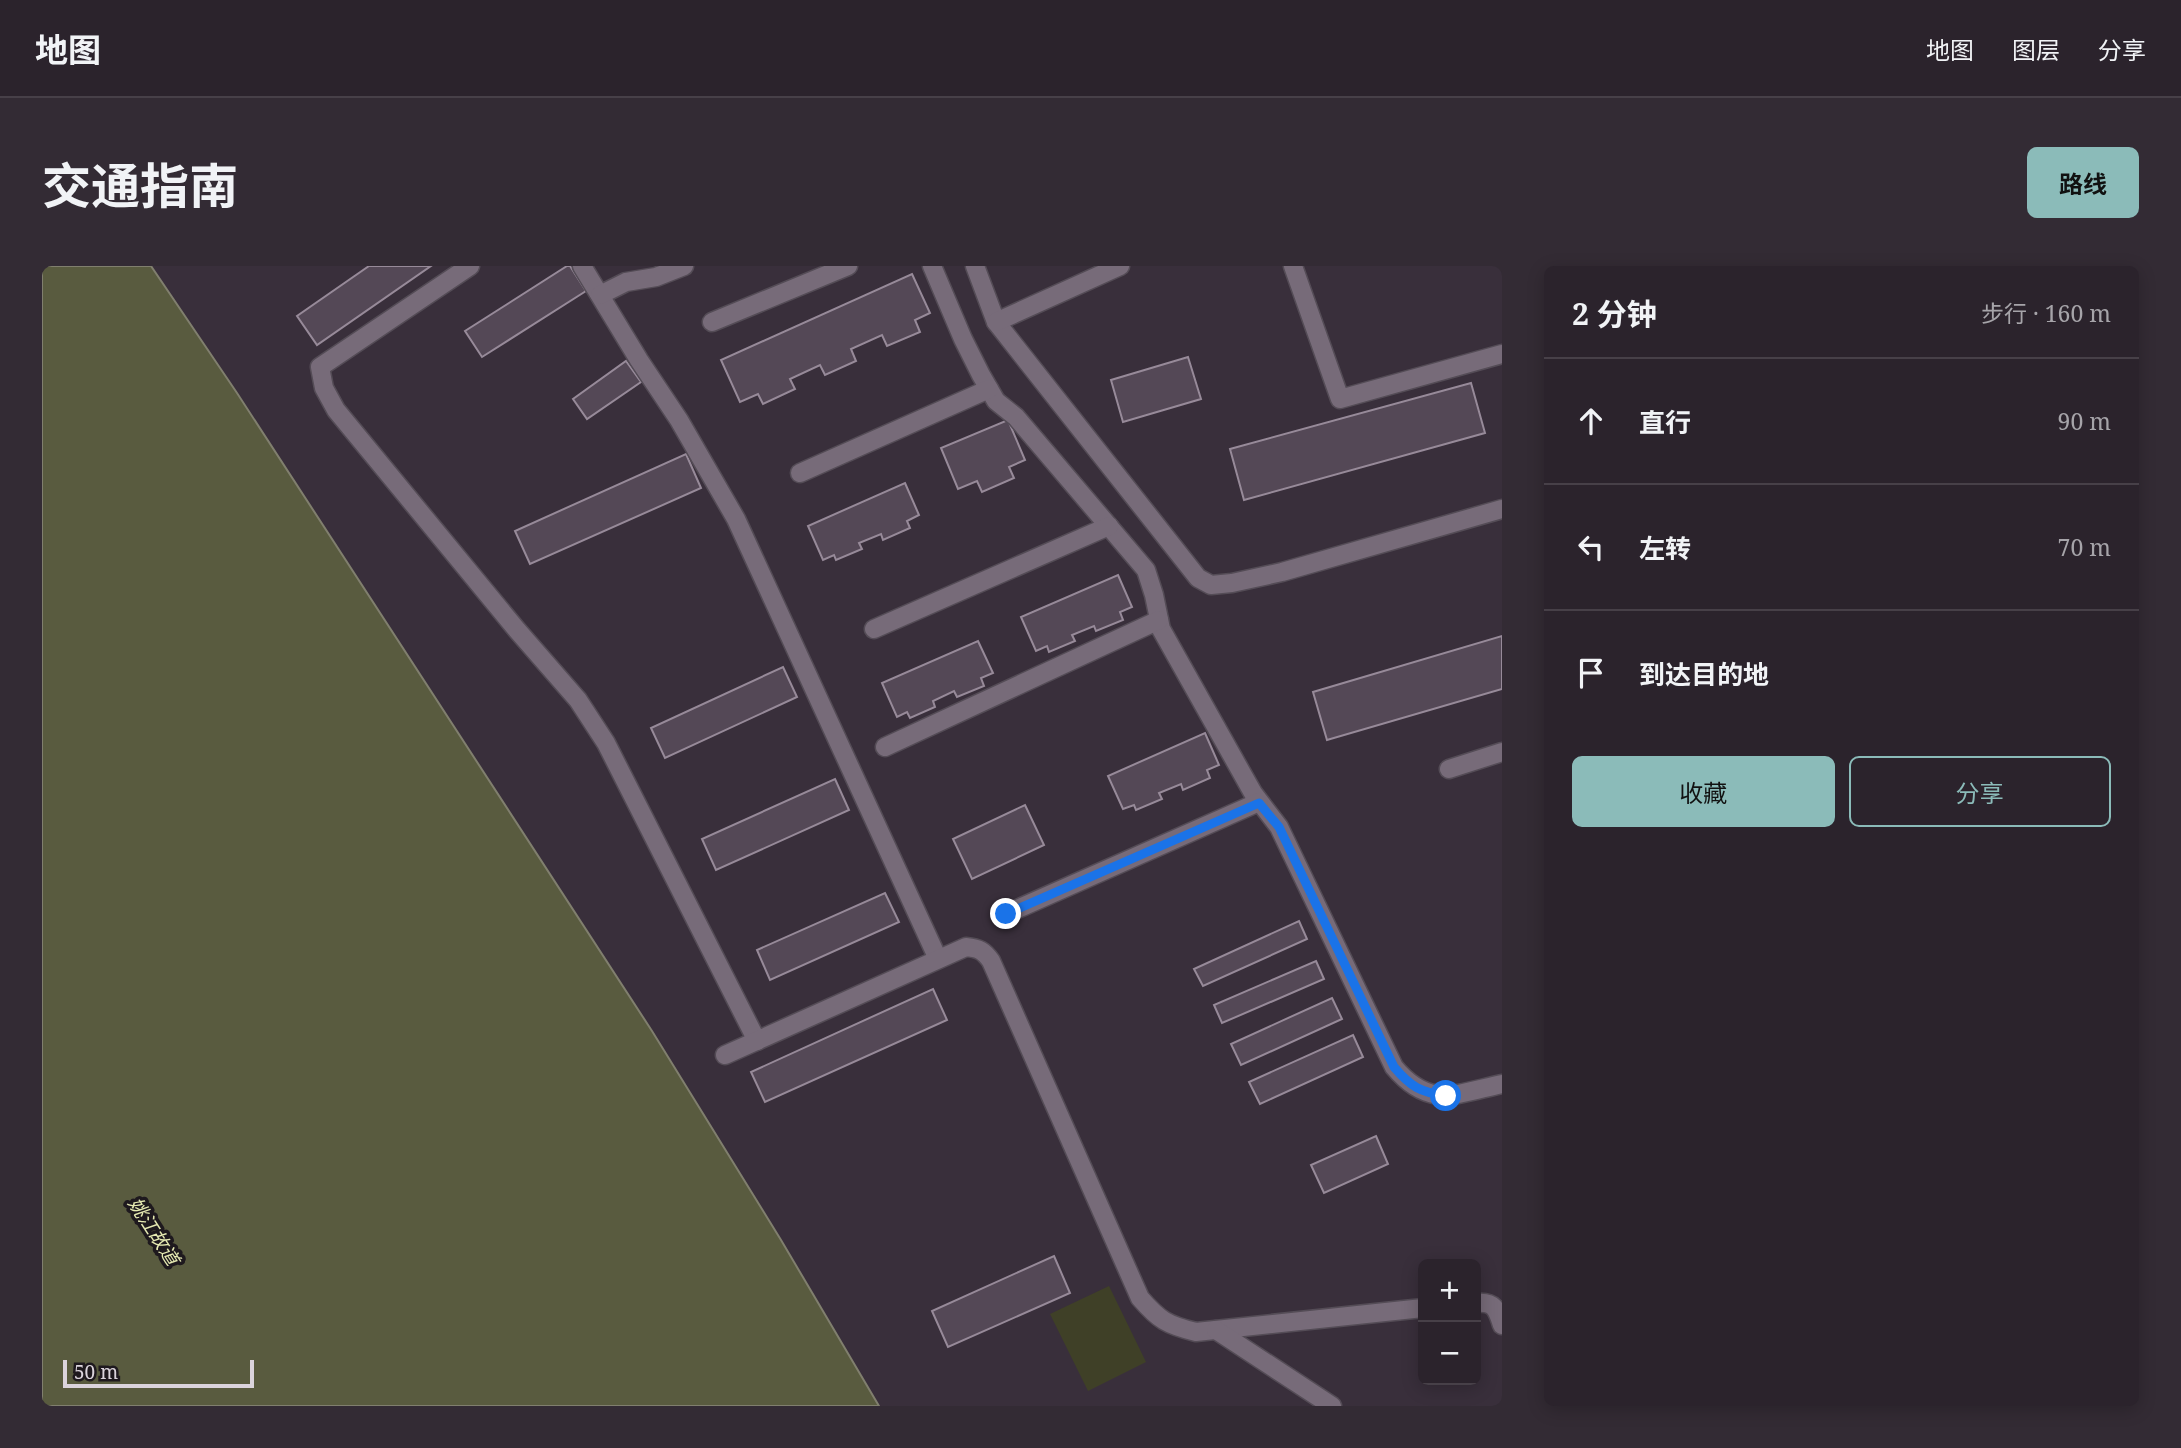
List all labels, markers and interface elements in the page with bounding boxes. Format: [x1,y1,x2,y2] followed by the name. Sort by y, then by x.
[35,27,101,72] text: 地图
[1926,33,1974,66] text: 地图
[2012,33,2060,66] text: 图层
[2098,33,2146,66] text: 分享
[2027,147,2139,218] button: 路线
[42,152,238,218] text: 交通指南
[1572,293,1657,334] text: 2 分钟
[1981,297,2111,329] text: 步行 · 160 m
[1572,402,1610,440] icon: ahead
[1639,404,1691,440] text: 直行
[2058,405,2111,437] text: 90 m
[1572,528,1610,566] icon: left
[1639,530,1691,566] text: 左转
[2058,531,2111,563] text: 70 m
[1572,654,1610,692] icon: arrive
[1639,656,1769,692] text: 到达目的地
[1572,756,1835,827] button: 收藏
[1849,756,2111,827] button: 分享
[990,898,1021,929] route end
[1430,1080,1461,1111] route start
[122,1192,187,1272] water label: 姚江故道
[1418,1259,1481,1385] map controls
[1418,1259,1481,1322] button: +
[1418,1322,1481,1385] button: −
[63,1357,254,1389] scale bar
[74,1359,118,1385] text: 50 m

